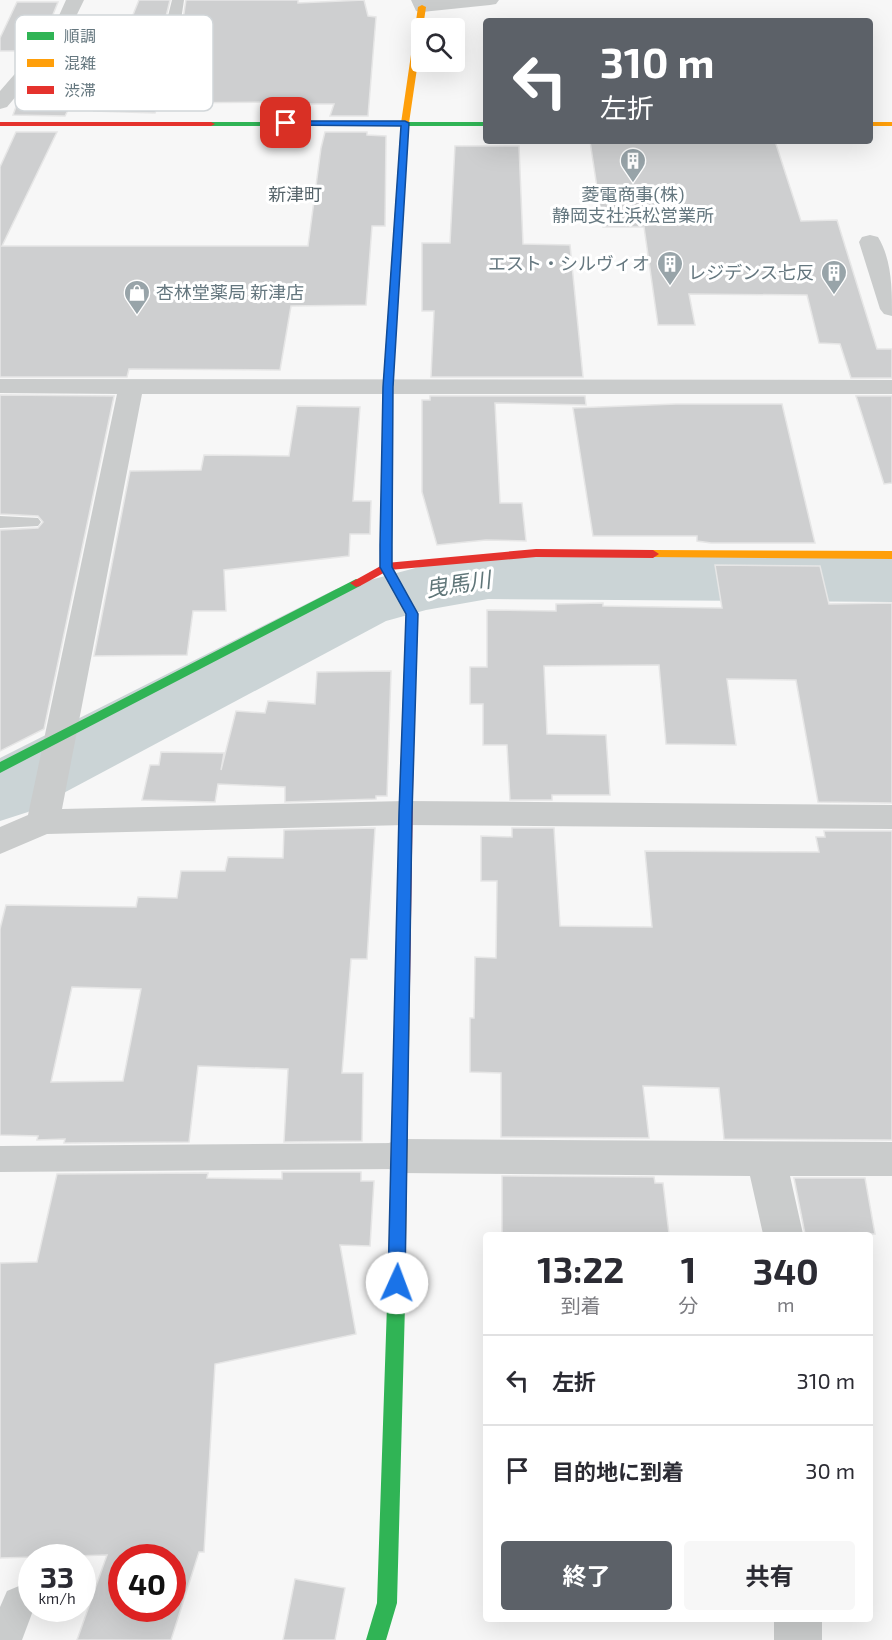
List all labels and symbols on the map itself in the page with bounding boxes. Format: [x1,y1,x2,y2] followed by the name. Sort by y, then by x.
[15,15,213,111] legend
[64,26,96,45] text: 順調
[64,53,96,72] text: 混雑
[64,80,96,99] text: 渋滞
[260,97,311,148] pin
[618,146,648,184] building icon: 菱電商事(株) 静岡支社浜松営業所
[268,183,322,205] district label: 新津町
[552,183,714,226] place label: 菱電商事(株) 静岡支社浜松営業所
[655,249,685,287] building icon: エスト・シルヴィオ
[488,252,650,274] place label: エスト・シルヴィオ
[819,258,849,296] building icon: レジデンス七反
[688,261,814,283] place label: レジデンス七反
[122,278,152,316] shop icon: 杏林堂薬局 新津店
[156,281,304,303] place label: 杏林堂薬局 新津店
[423,565,494,601] water label: 曳馬川
[365,1251,429,1315] position arrow
[108,1544,186,1622] speed limit sign: 40

